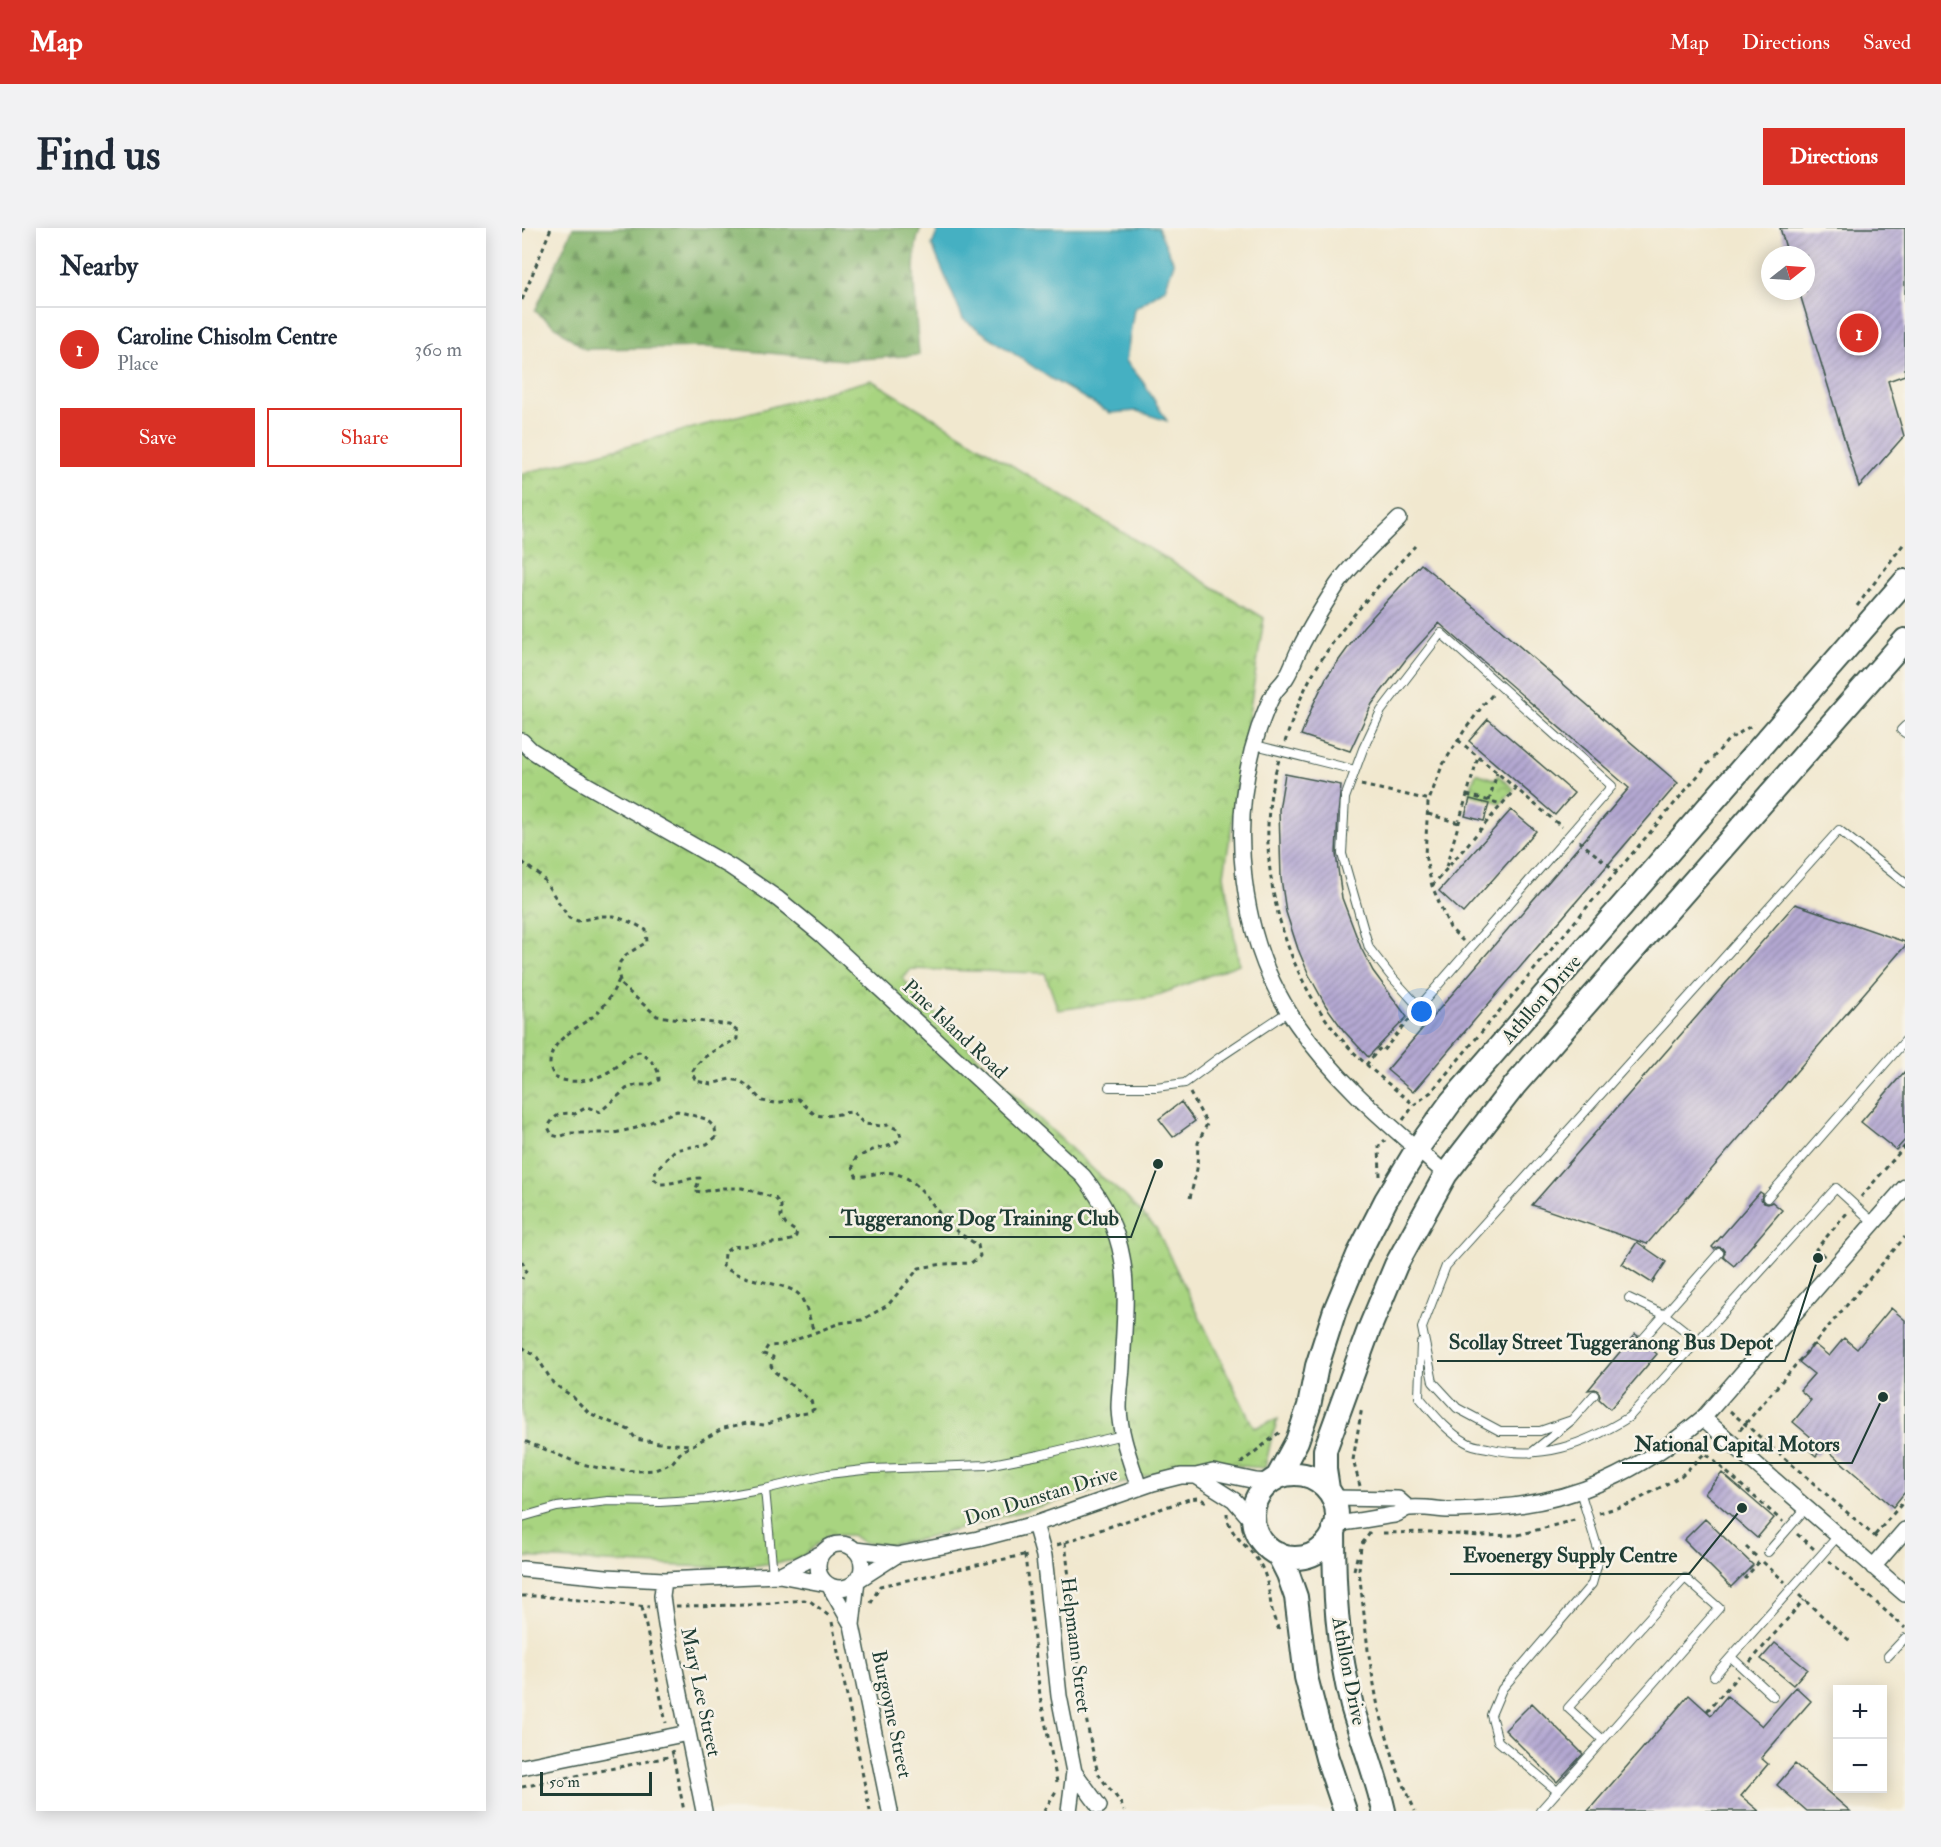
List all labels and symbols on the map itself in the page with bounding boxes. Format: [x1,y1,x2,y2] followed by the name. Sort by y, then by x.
[1761,246,1815,300] north arrow
[1840,310,1878,356] pin: 1
[1495,949,1586,1049] street label: Athllon Drive
[897,974,1013,1084] street label: Pine Island Road
[1407,997,1436,1026] your location
[829,1198,1131,1237] callout: Tuggeranong Dog Training Club
[840,1205,1120,1232] text: Tuggeranong Dog Training Club
[1437,1322,1785,1361] callout: Scollay Street Tuggeranong Bus Depot
[1449,1329,1773,1356] text: Scollay Street Tuggeranong Bus Depot
[1622,1424,1852,1463] callout: National Capital Motors
[1633,1431,1840,1458] text: National Capital Motors
[961,1461,1121,1531] street label: Don Dunstan Drive
[1450,1535,1689,1574] callout: Evoenergy Supply Centre
[1463,1542,1678,1569] text: Evoenergy Supply Centre
[1054,1576,1097,1715] street label: Helpmann Street
[1326,1614,1372,1727] street label: Athllon Drive
[675,1625,727,1759] street label: Mary Lee Street
[866,1648,918,1781] street label: Burgoyne Street
[540,1769,652,1796] scale bar

